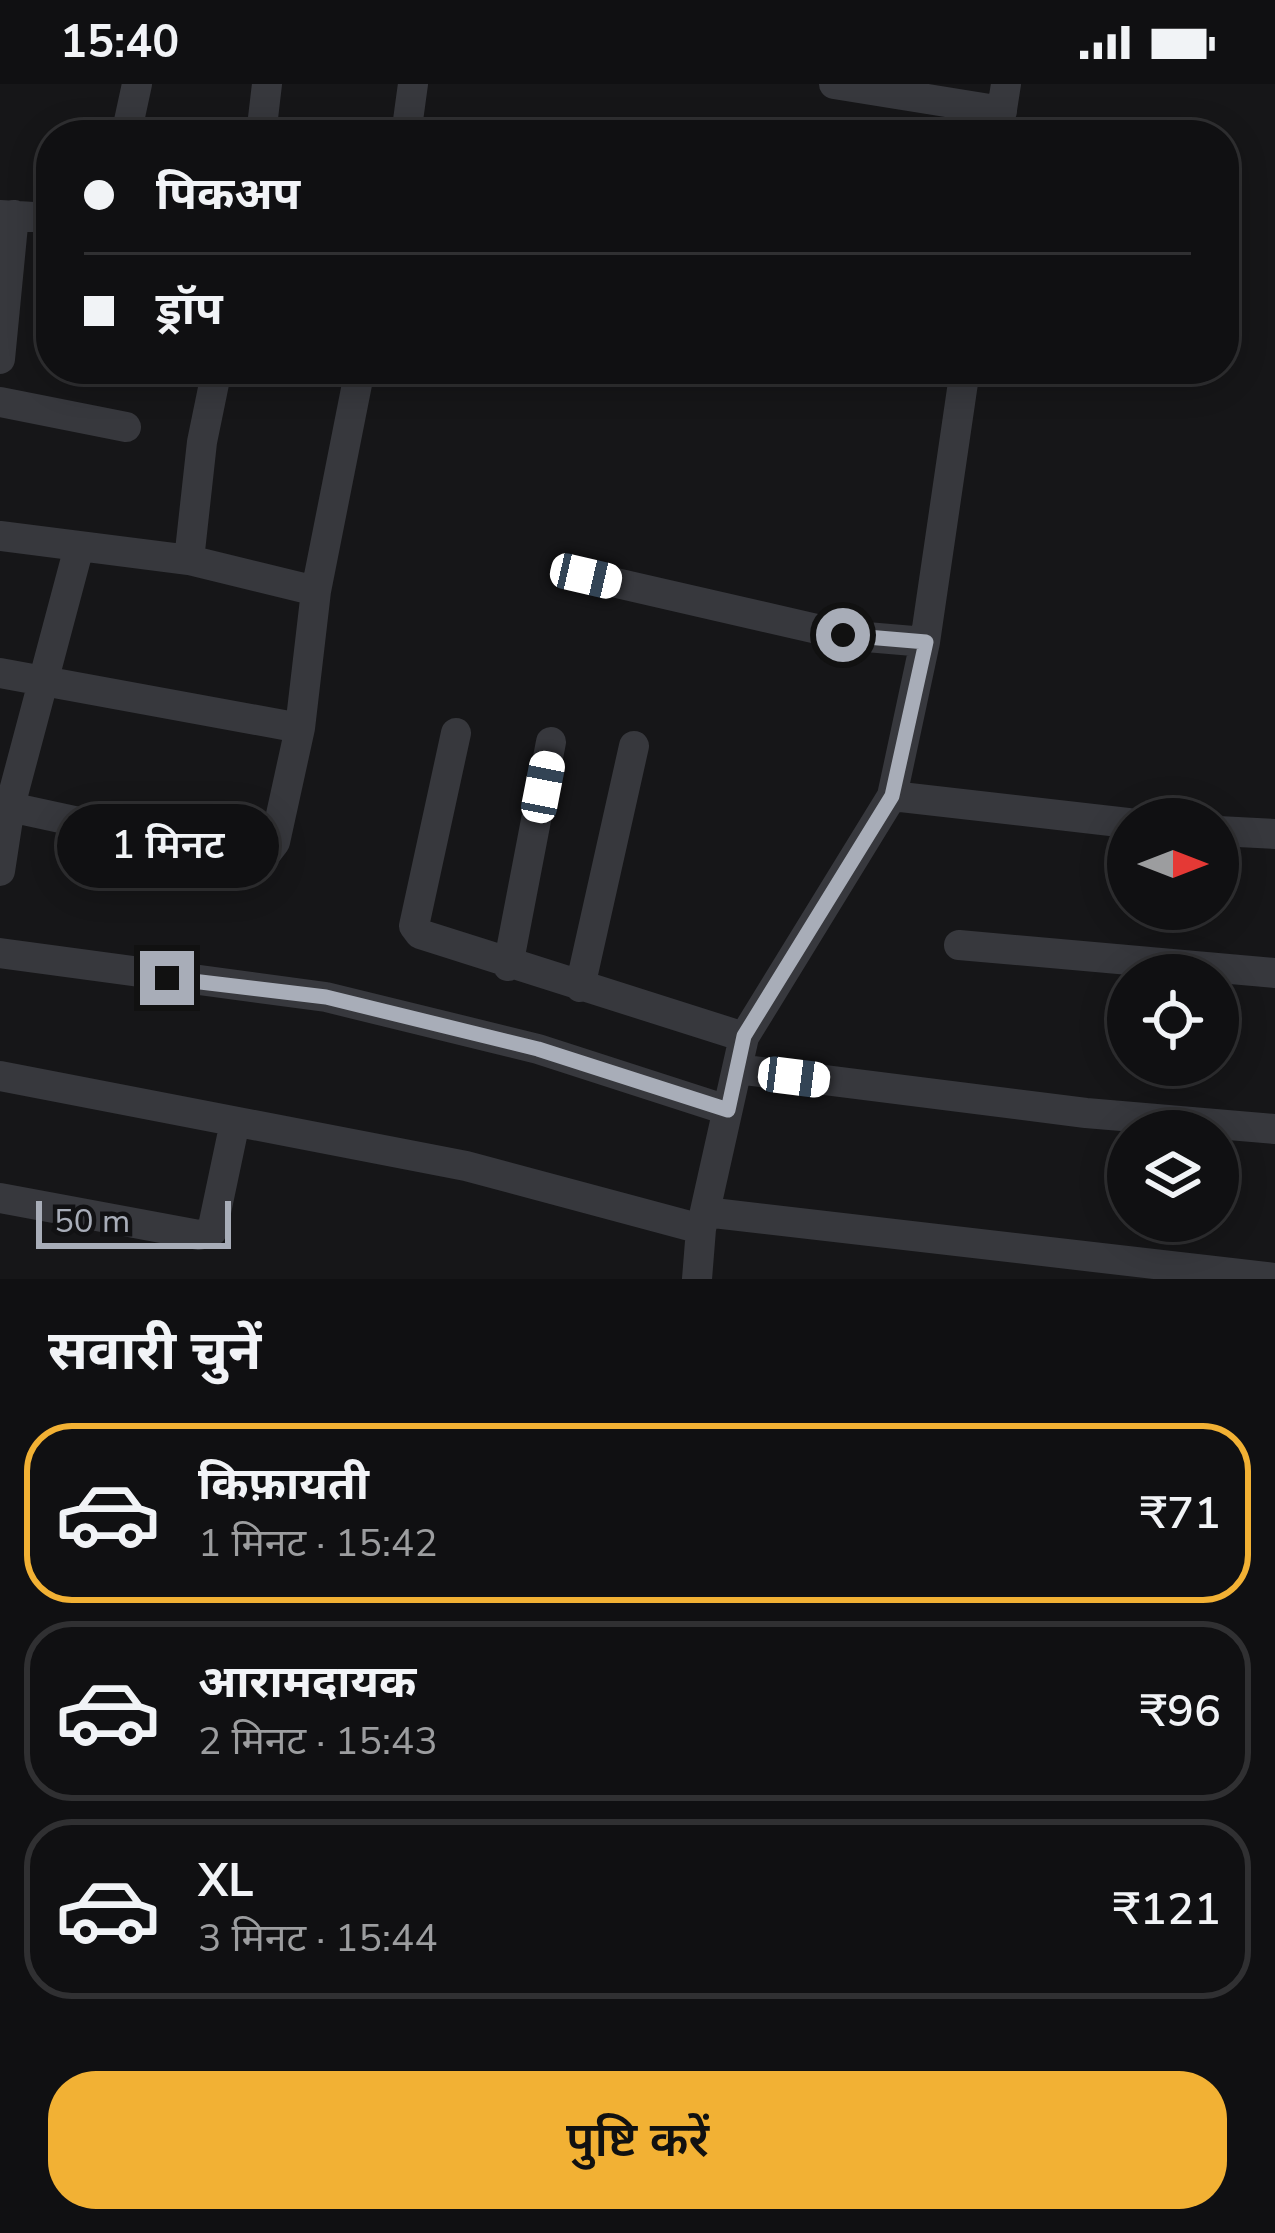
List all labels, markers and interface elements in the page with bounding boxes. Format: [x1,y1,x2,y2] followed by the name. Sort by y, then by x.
[60,12,179,73] text: 15:40
[156,164,300,225] text: पिकअप
[156,279,223,340] text: ड्रॉप
[547,550,625,602] car
[816,608,870,662] route start
[518,748,568,826] car
[1107,798,1239,930] north arrow
[1107,798,1239,1242] map controls
[56,804,278,888] callout: 1 मिनट
[112,819,224,872] text: 1 मिनट
[140,951,194,1005] route end
[1107,954,1239,1086] button: locate
[756,1055,832,1099] car
[1107,1110,1239,1242] button: layers
[36,1195,231,1248] scale bar
[54,1199,130,1244] text: 50 m
[48,1314,261,1388] text: सवारी चुनें
[198,1454,369,1515] text: किफ़ायती
[54,1459,162,1567] icon: car
[1140,1483,1221,1544] text: ₹71
[198,1517,438,1570] text: 1 मिनट · 15:42
[198,1652,416,1713] text: आरामदायक
[54,1657,162,1765] icon: car
[1140,1681,1221,1742] text: ₹96
[198,1715,438,1768] text: 2 मिनट · 15:43
[198,1851,254,1912] text: XL
[54,1855,162,1963] icon: car
[1113,1879,1221,1940] text: ₹121
[198,1912,438,1965] text: 3 मिनट · 15:44
[48,2071,1227,2209] button: पुष्टि करें

